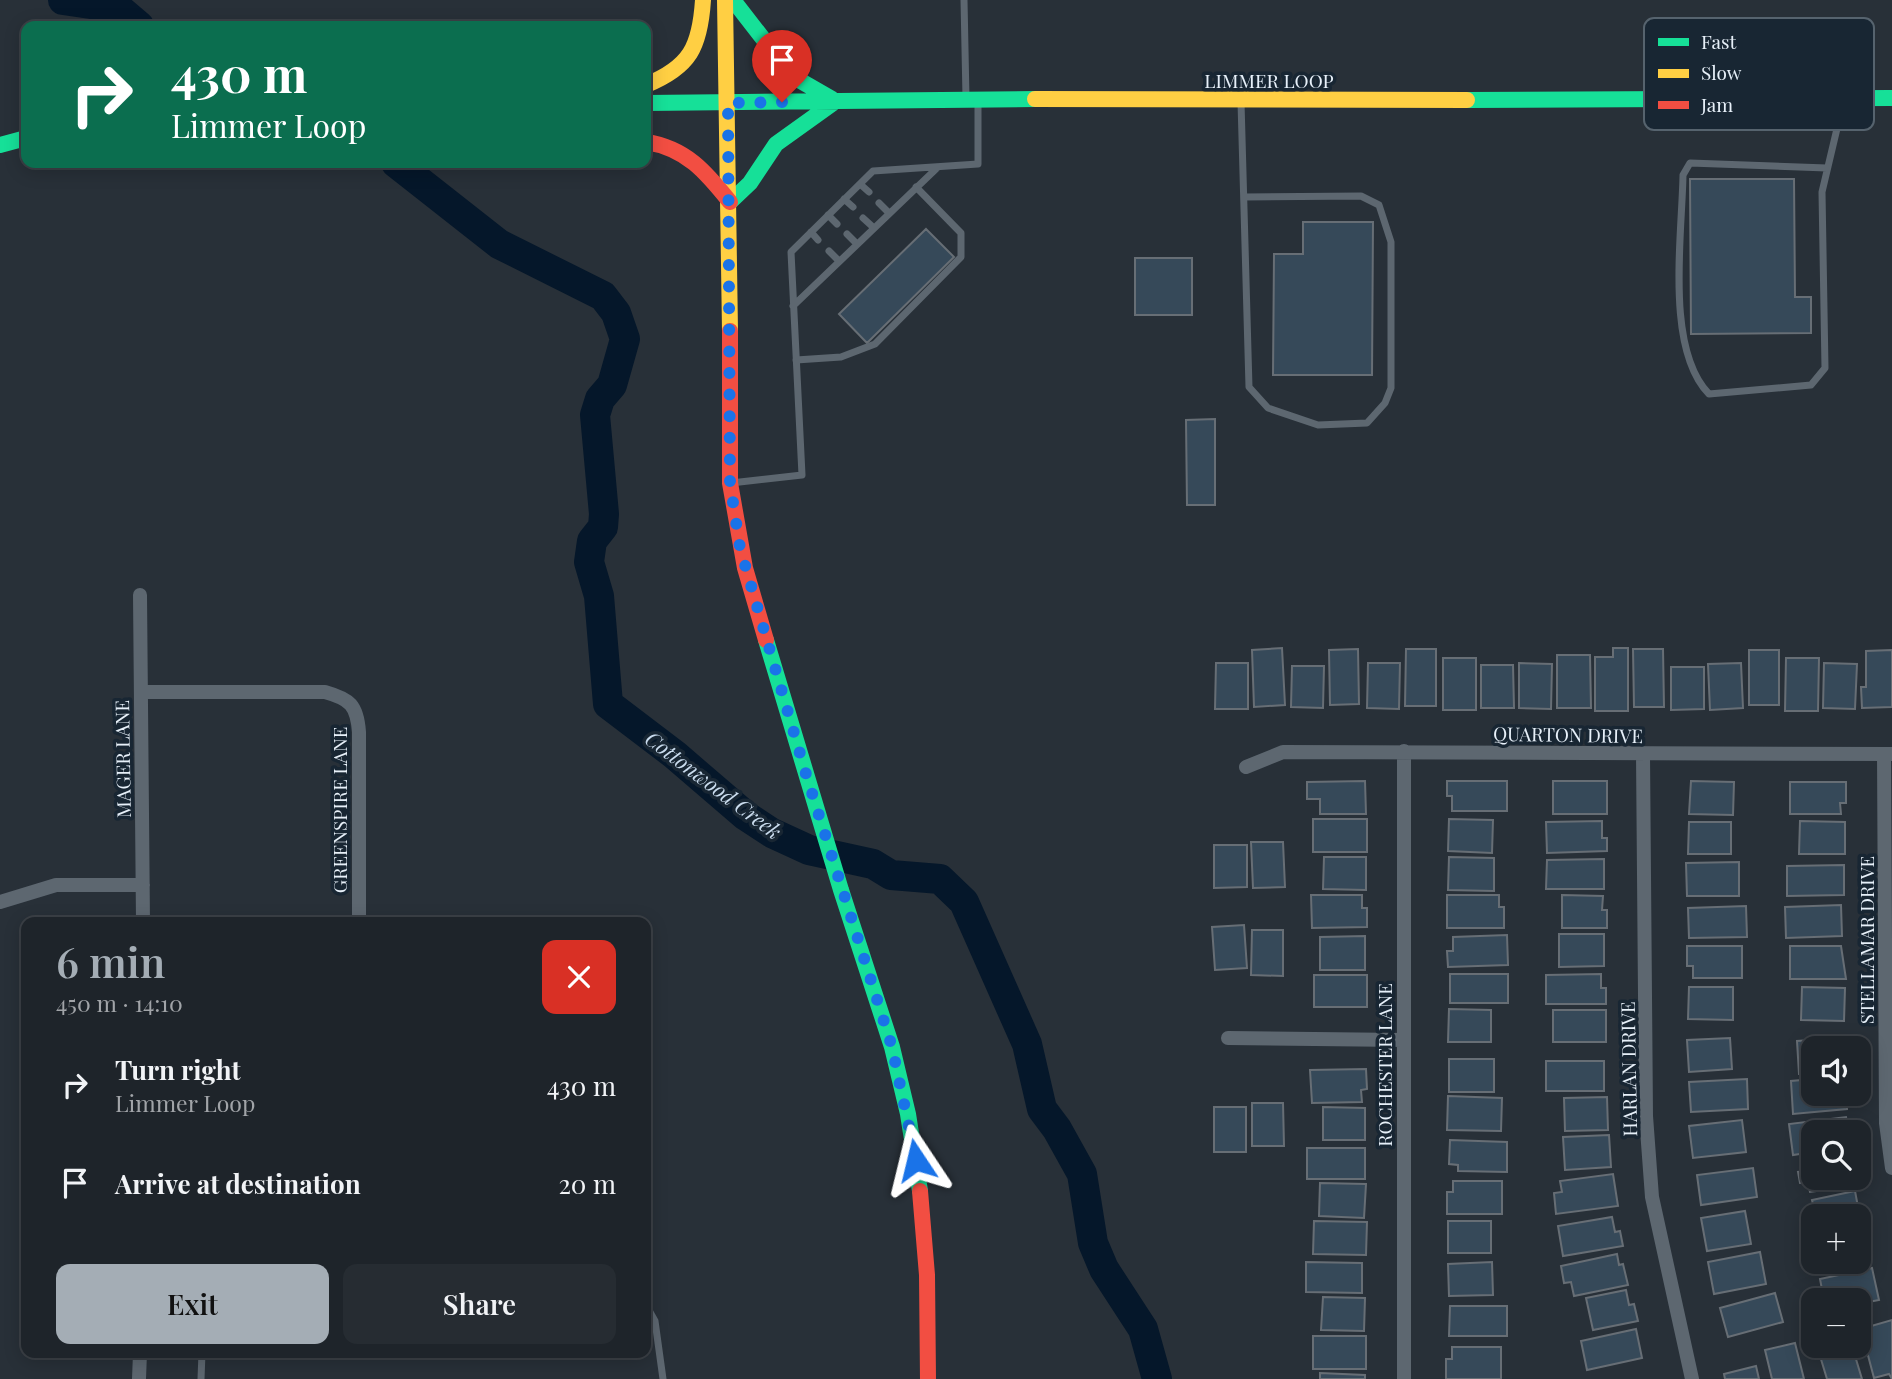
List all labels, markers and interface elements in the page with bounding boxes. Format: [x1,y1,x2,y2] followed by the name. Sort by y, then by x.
[1644,18,1874,130] legend
[1701,28,1737,54] text: Fast
[752,30,812,102] pin
[171,40,307,105] text: 430 m
[763,41,801,79] icon: arrive
[56,49,147,140] icon: right
[1701,59,1742,85] text: Slow
[1204,67,1334,93] street label: LIMMER LOOP
[1700,91,1733,117] text: Jam
[171,103,366,146] text: Limmer Loop
[108,700,136,818] street label: MAGER LANE
[1493,720,1643,748] street label: QUARTON DRIVE
[640,724,788,845] water label: Cottonwood Creek
[326,727,352,893] street label: GREENSPIRE LANE
[1853,856,1879,1024] street label: STELLAMAR DRIVE
[56,933,165,989] text: 6 min
[542,940,616,1014] button: close
[1371,983,1397,1147] street label: ROCHESTER LANE
[56,987,183,1018] text: 450 m · 14:10
[1614,1001,1642,1137] street label: HARLAN DRIVE
[1801,1036,1871,1358] map controls
[1801,1036,1871,1106] button: sound
[115,1052,241,1087] text: Turn right
[56,1066,94,1104] icon: right
[547,1068,616,1103] text: 430 m
[115,1087,255,1118] text: Limmer Loop
[1801,1120,1871,1190] button: search
[879,1123,953,1197] position arrow
[56,1164,94,1202] icon: arrive
[115,1166,361,1201] text: Arrive at destination
[558,1166,616,1201] text: 20 m
[1801,1204,1871,1274] button: +
[56,1264,329,1344] button: Exit
[343,1264,616,1344] button: Share
[1801,1288,1871,1358] button: −

